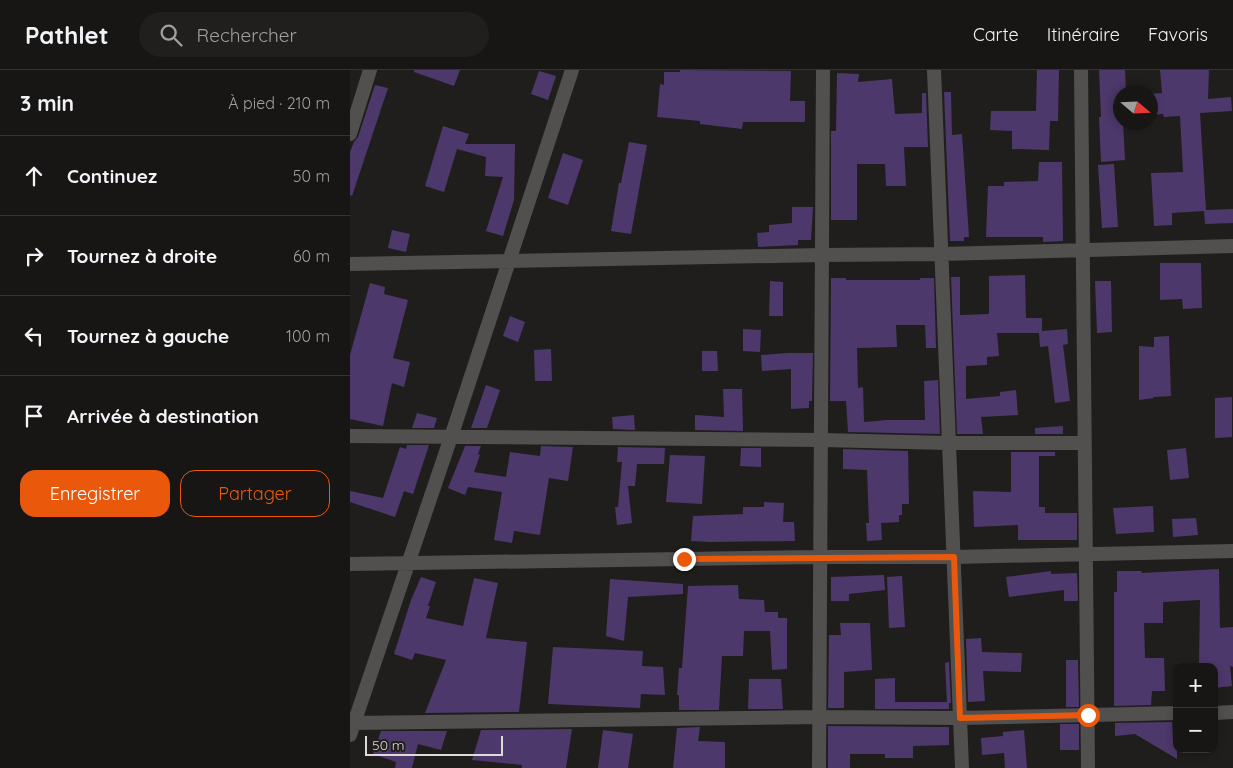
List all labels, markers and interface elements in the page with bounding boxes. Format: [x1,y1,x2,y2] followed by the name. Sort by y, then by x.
[139,12,489,57] search box
[25,20,109,50] text: Pathlet
[157,21,185,49] icon: search
[197,23,297,47] text: Rechercher
[973,23,1019,46] text: Carte
[1047,23,1120,46] text: Itinéraire
[1148,23,1208,46] text: Favoris
[1113,85,1158,130] north arrow
[20,90,74,116] text: 3 min
[228,93,330,113] text: À pied · 210 m
[20,162,48,190] icon: ahead
[67,164,157,188] text: Continuez
[293,166,330,186] text: 50 m
[20,242,48,270] icon: right
[67,244,217,268] text: Tournez à droite
[293,246,330,266] text: 60 m
[20,322,48,350] icon: left
[67,324,229,348] text: Tournez à gauche
[286,326,330,346] text: 100 m
[20,402,48,430] icon: arrive
[67,404,259,428] text: Arrivée à destination
[20,470,170,517] button: Enregistrer
[180,470,330,517] button: Partager
[673,548,696,571] route end
[1173,663,1218,753] map controls
[1173,663,1218,708] button: +
[1077,704,1100,727] route start
[1173,708,1218,753] button: −
[365,733,502,756] scale bar
[372,736,405,754] text: 50 m

